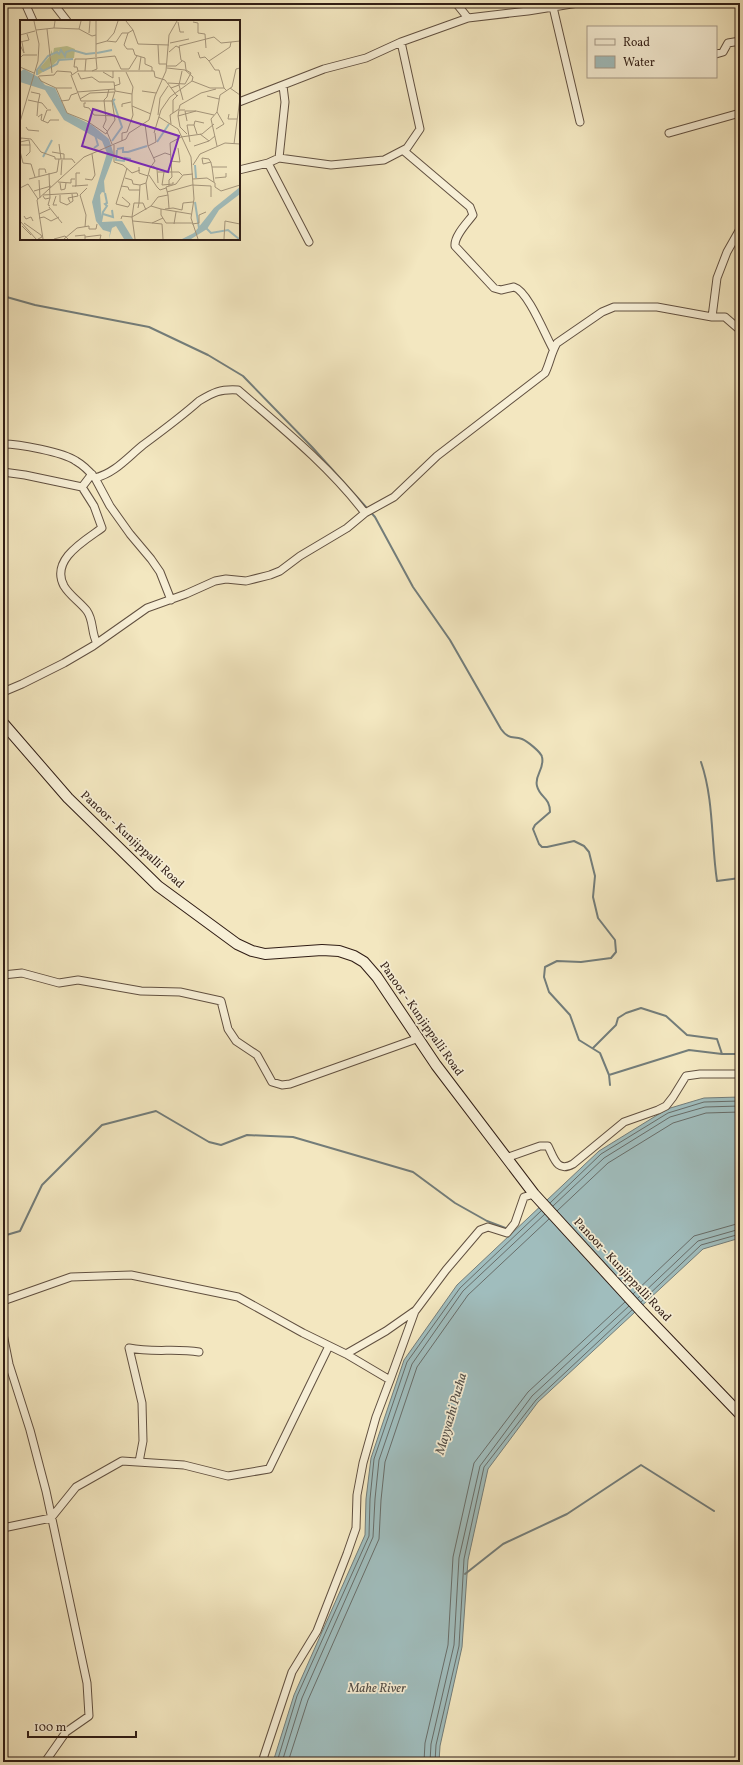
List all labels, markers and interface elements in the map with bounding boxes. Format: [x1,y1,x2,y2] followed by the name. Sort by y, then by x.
[20,20,240,240] inset map
[587,26,717,78] legend
[623,35,650,51] text: Road
[623,55,655,71] text: Water
[77,788,187,892] street label: Panoor - Kunjippalli Road
[375,959,467,1080] street label: Panoor - Kunjippalli Road
[570,1215,674,1325] street label: Panoor - Kunjippalli Road
[431,1371,472,1458] water label: Mayyazhi Puzha
[347,1680,406,1698] water label: Mahe River
[28,1713,136,1739] scale bar
[34,1720,67,1736] text: 100 m

